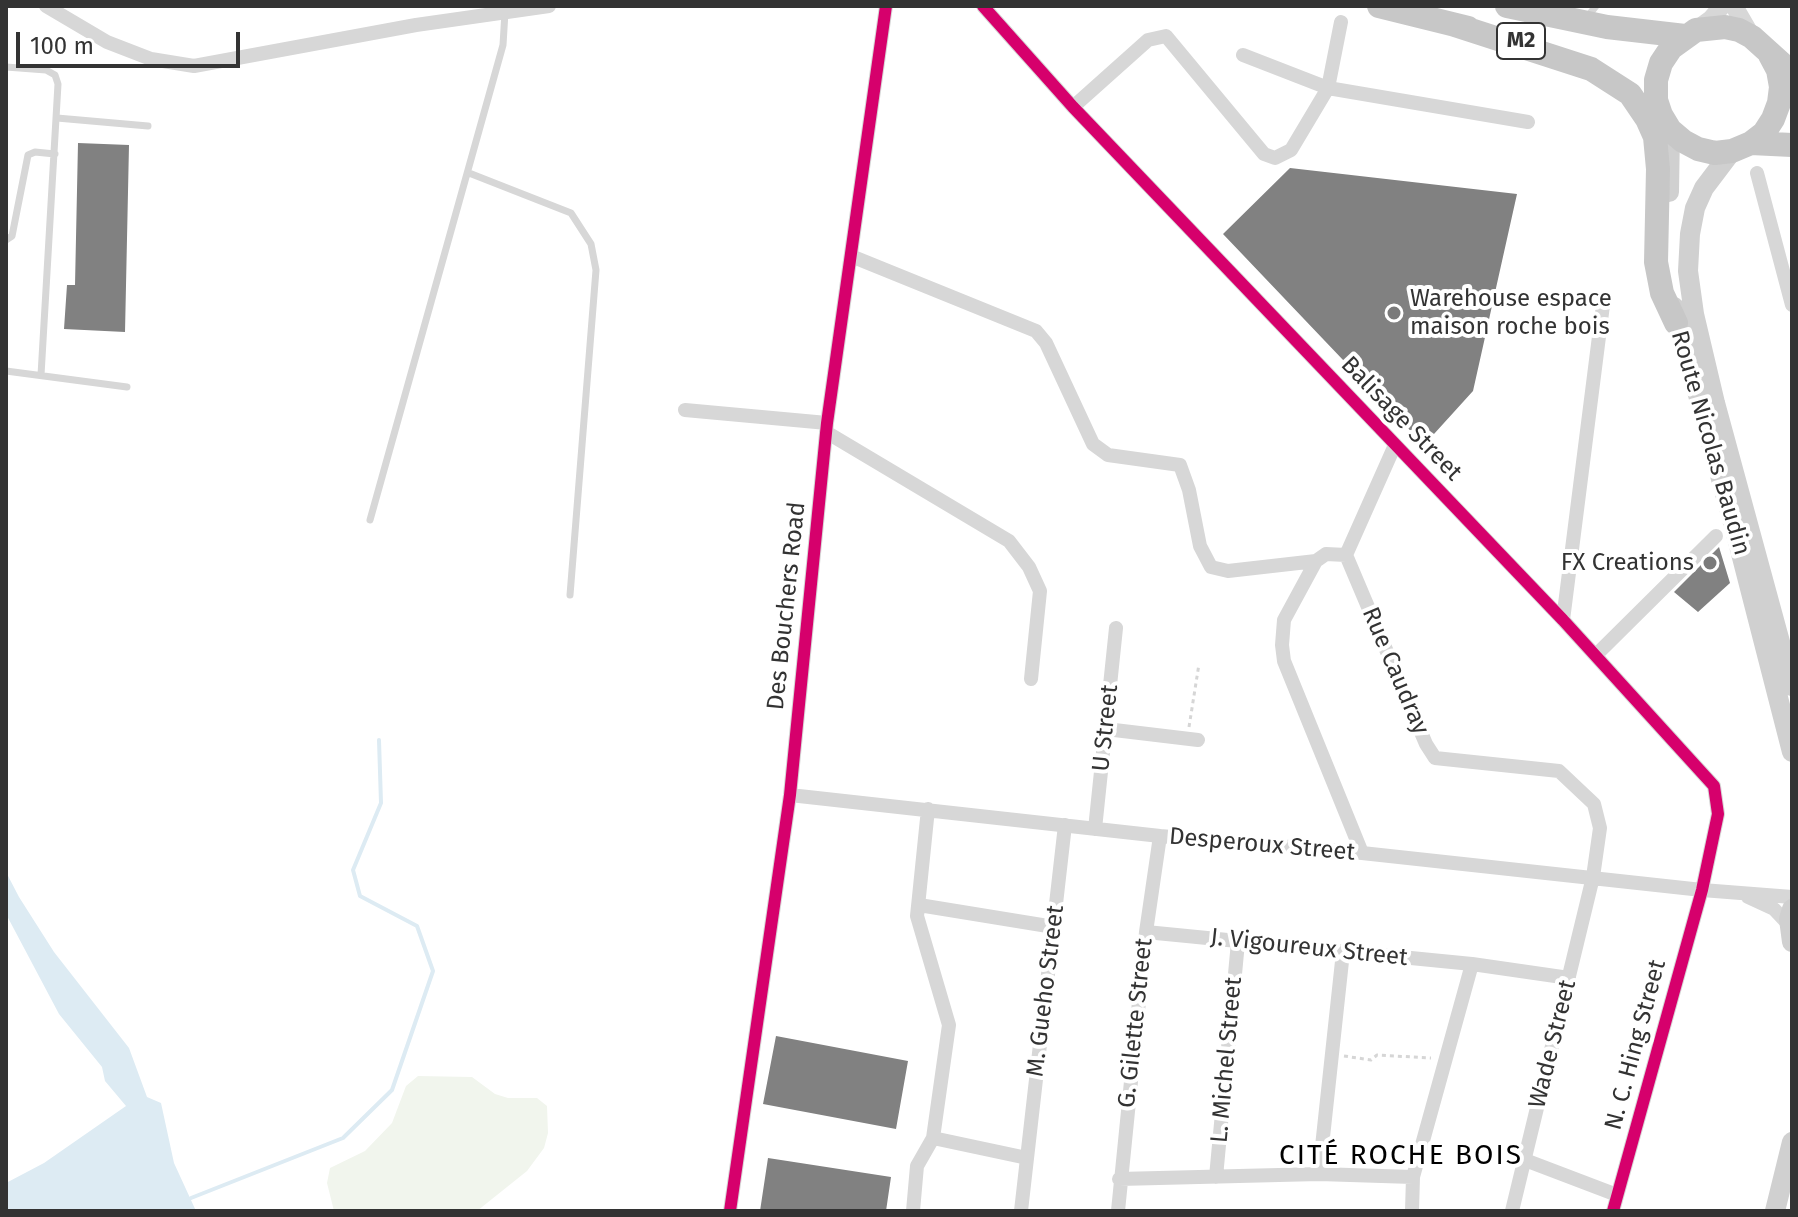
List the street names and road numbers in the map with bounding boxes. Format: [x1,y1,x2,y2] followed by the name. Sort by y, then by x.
[1497,23,1545,59] road number: M2
[1664,327,1756,559] street label: Route Nicolas Baudin
[1334,351,1468,487] street label: Balisage Street
[762,501,812,711] street label: Des Bouchers Road
[1355,603,1435,739] street label: Rue Caudray
[1087,683,1125,773] street label: U Street
[1168,823,1356,867] street label: Desperoux Street
[1021,904,1071,1078] street label: M. Gueho Street
[1209,923,1409,973] street label: J. Vigoureux Street
[1113,937,1159,1109] street label: G. Gilette Street
[1599,957,1673,1133] street label: N. C. Hing Street
[1205,976,1249,1144] street label: L. Michel Street
[1523,977,1583,1111] street label: Wade Street

